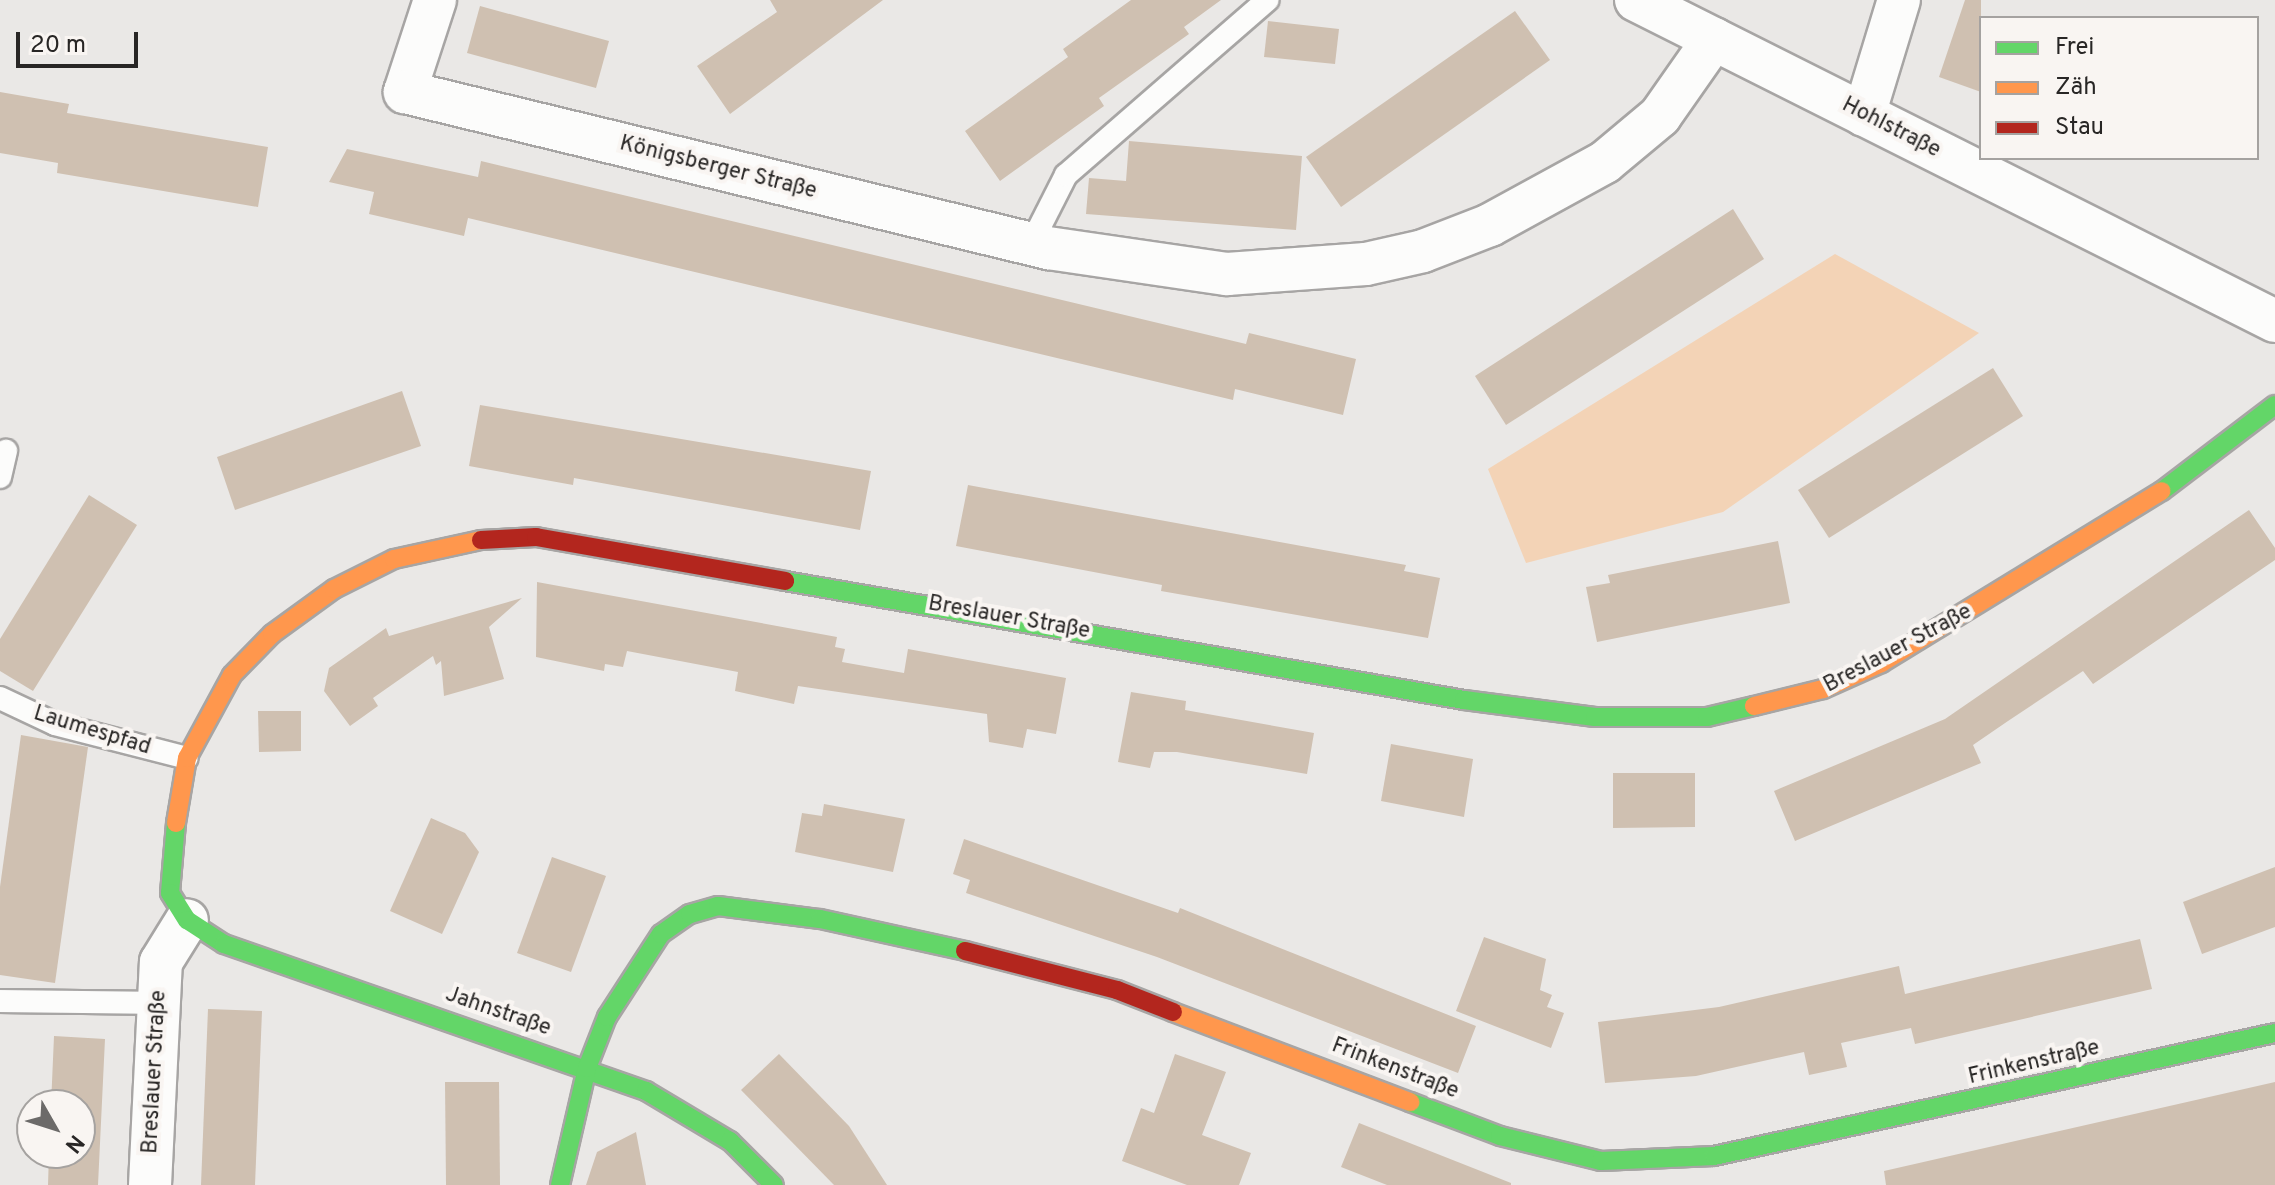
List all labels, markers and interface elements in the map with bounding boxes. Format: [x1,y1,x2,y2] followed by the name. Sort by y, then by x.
[20,16,142,66] scale bar
[1979,16,2259,160] legend
[30,31,86,61] text: 20 m
[2055,33,2094,63] text: Frei
[2055,73,2097,103] text: Zäh
[1837,92,1945,164] street label: Hohlstraße
[2055,113,2104,143] text: Stau
[617,131,819,205] street label: Königsberger Straße
[926,591,1092,645] street label: Breslauer Straße
[1819,599,1977,699] street label: Breslauer Straße
[30,701,154,761] street label: Laumespfad
[442,982,554,1042] street label: Jahnstraße
[138,989,172,1155] street label: Breslauer Straße
[1328,1033,1462,1105] street label: Frinkenstraße
[1966,1035,2102,1091] street label: Frinkenstraße
[16,1089,96,1169] north arrow
[58,1129,89,1158] text: N

